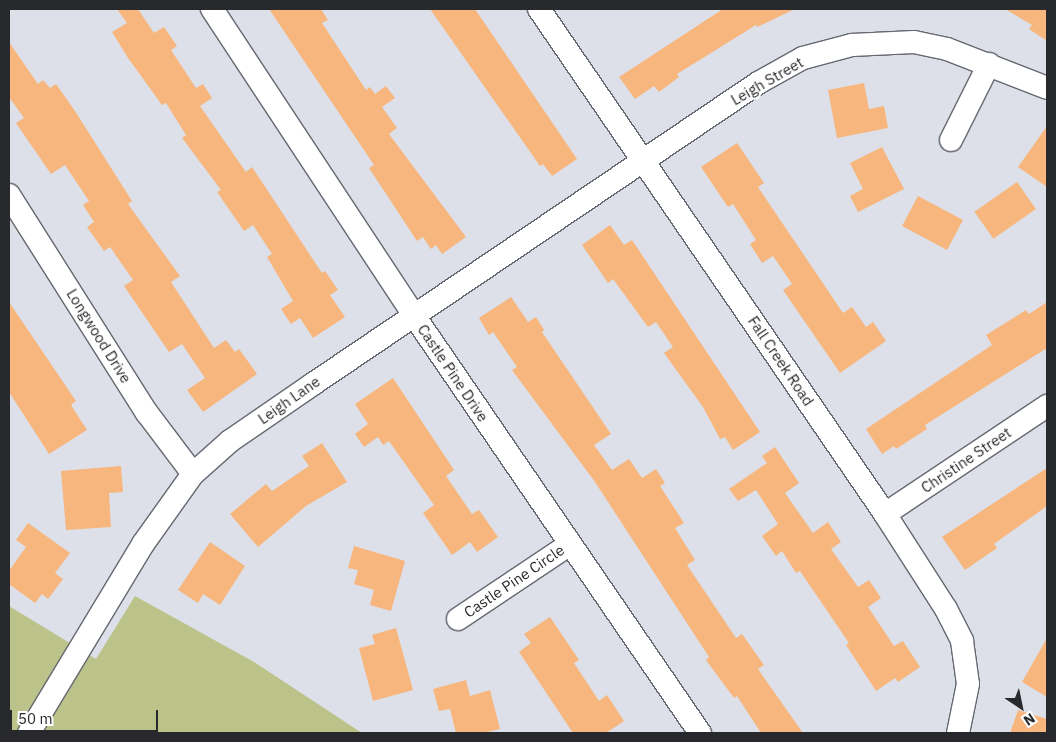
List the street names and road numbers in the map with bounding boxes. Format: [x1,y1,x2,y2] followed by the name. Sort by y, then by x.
[728,53,806,109] street label: Leigh Street
[63,286,135,386] street label: Longwood Drive
[744,313,818,409] street label: Fall Creek Road
[414,321,492,425] street label: Castle Pine Drive
[255,372,323,428] street label: Leigh Lane
[918,423,1014,497] street label: Christine Street
[460,541,568,621] street label: Castle Pine Circle

